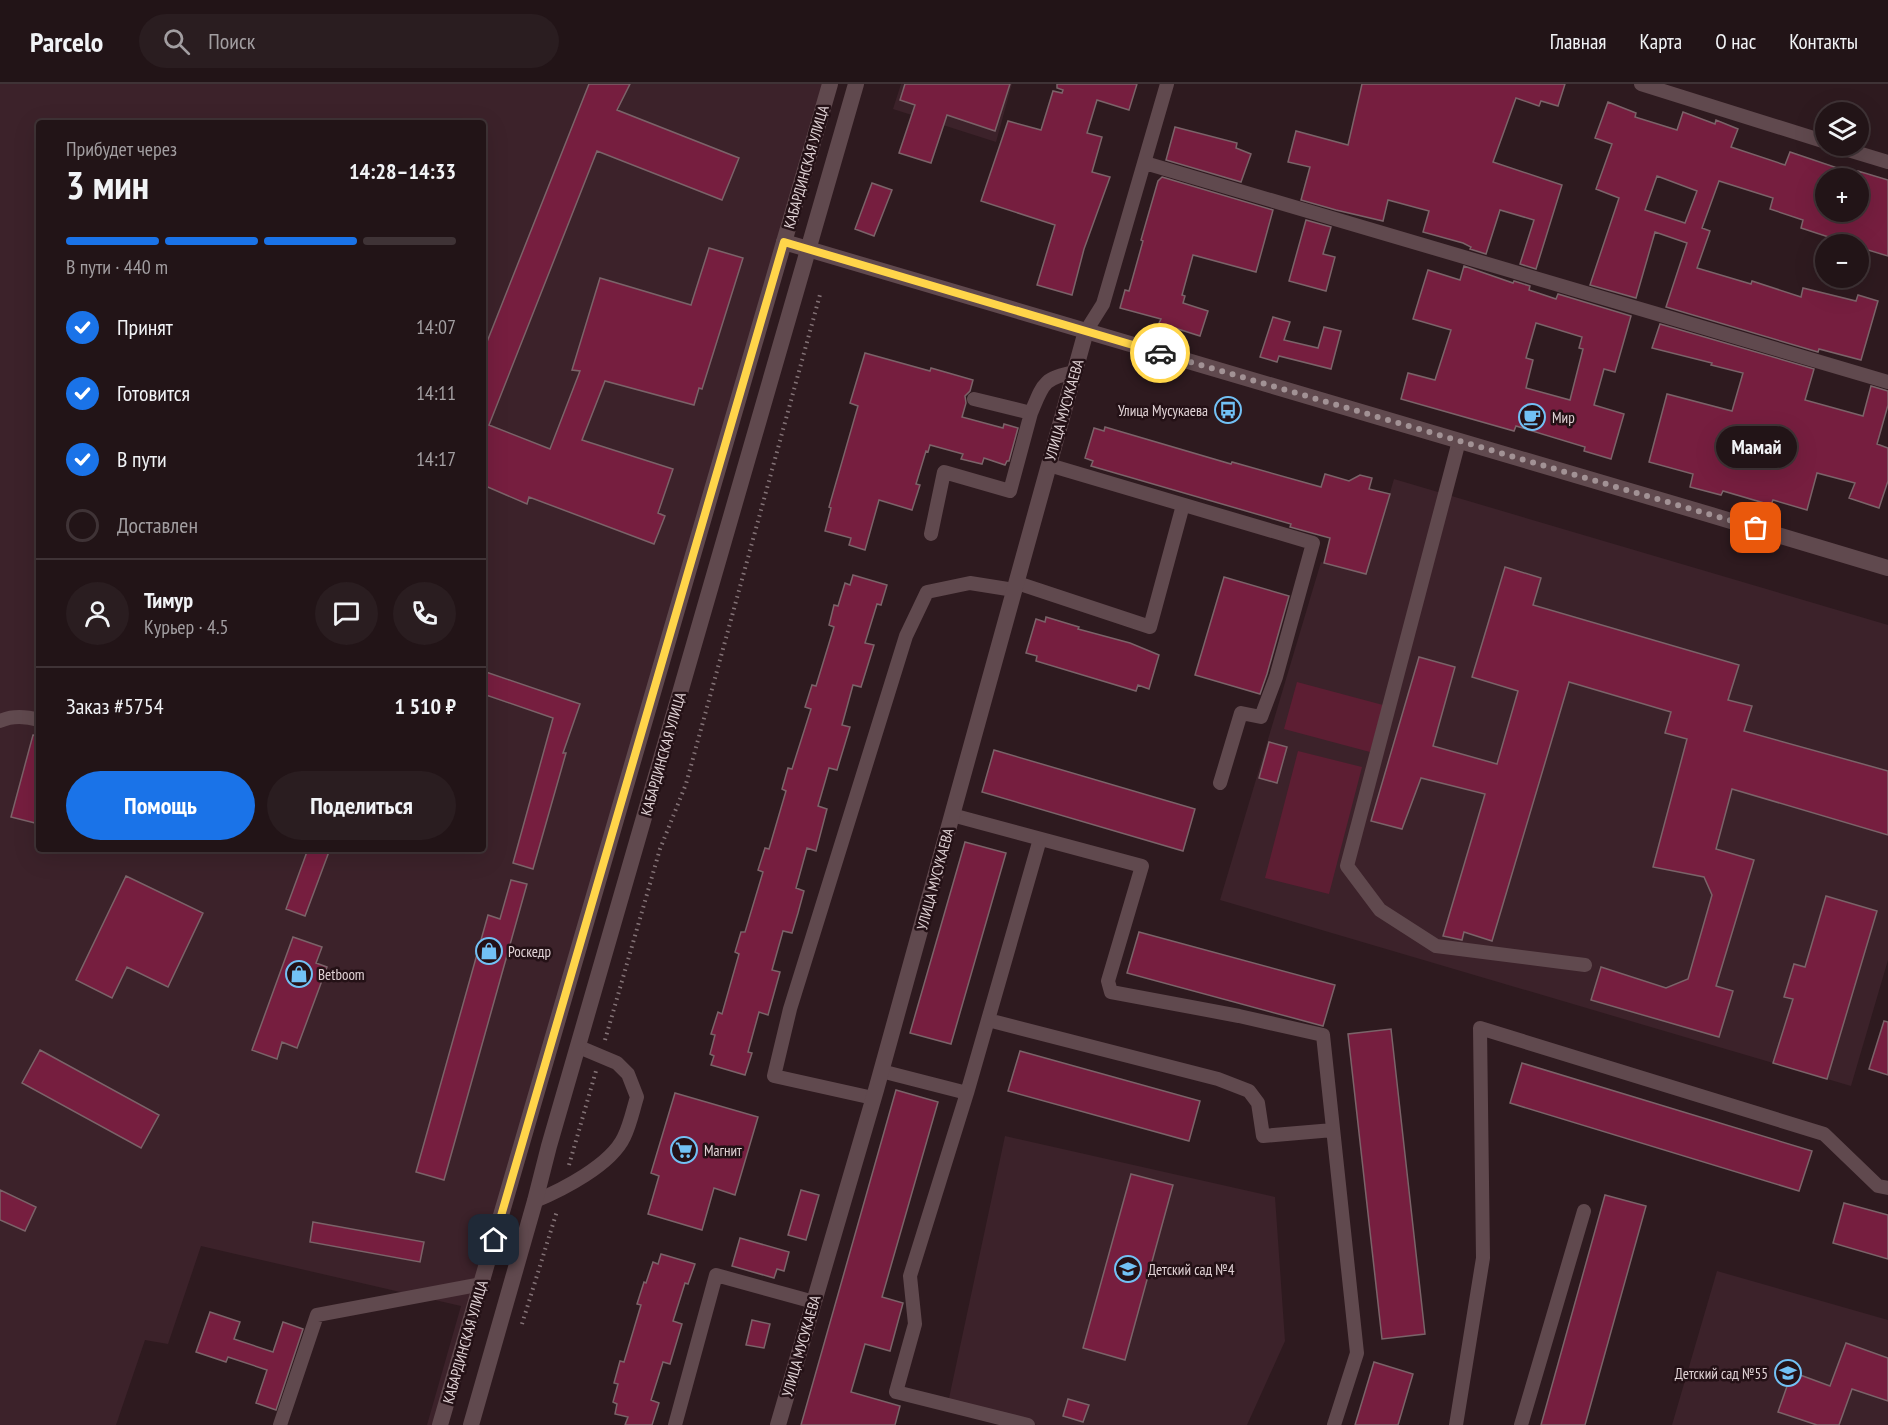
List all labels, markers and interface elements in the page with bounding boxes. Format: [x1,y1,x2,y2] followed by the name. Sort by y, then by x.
[139,14,559,68] search box
[30,23,103,60] text: Parcelo
[160,25,193,58] icon: search
[208,27,255,55] text: Поиск
[1550,28,1606,55] text: Главная
[1639,28,1682,55] text: Карта
[1715,28,1756,55] text: О нас
[1789,28,1858,55] text: Контакты
[779,102,833,231] street label: КАБАРДИНСКАЯ УЛИЦА
[1815,102,1869,288] map controls
[1815,102,1869,156] button: layers
[66,136,177,162] text: Прибудет через
[349,157,456,185] text: 14:28–14:33
[66,159,149,210] text: 3 мин
[1815,168,1869,222] button: +
[1815,234,1869,288] button: −
[66,254,168,280] text: В пути · 440 m
[66,311,99,344] icon: check
[117,313,173,341] text: Принят
[416,314,456,340] text: 14:07
[1130,323,1190,383] courier
[1144,337,1177,370] icon: car
[1040,356,1088,463] street label: УЛИЦА МУСУКАЕВА
[66,377,99,410] icon: check
[117,379,190,407] text: Готовится
[416,380,456,406] text: 14:11
[1213,395,1243,425] bus stop icon: Улица Мусукаева
[1118,401,1208,420] place label: Улица Мусукаева
[1517,402,1547,432] cafe icon: Мир
[1552,408,1575,427] place label: Мир
[1716,426,1796,468] callout: Мамай
[1732,434,1781,460] text: Мамай
[66,443,99,476] icon: check
[117,445,167,473] text: В пути
[416,446,456,472] text: 14:17
[1730,502,1781,553] pin
[117,511,198,539] text: Доставлен
[1739,511,1772,544] icon: bag
[66,582,129,645] button: person
[315,582,378,645] button: chat
[393,582,456,645] button: phone
[144,586,193,614] text: Тимур
[144,614,229,640] text: Курьер · 4.5
[636,689,690,818] street label: КАБАРДИНСКАЯ УЛИЦА
[66,692,164,720] text: Заказ #5754
[394,692,456,720] text: 1 510 ₽
[66,771,255,840] button: Помощь
[267,771,456,840] button: Поделиться
[912,825,958,932] street label: УЛИЦА МУСУКАЕВА
[474,936,504,966] shop icon: Роскедр
[508,942,551,961] place label: Роскедр
[284,959,314,989] shop icon: Betboom
[318,965,365,984] place label: Betboom
[669,1135,699,1165] supermarket icon: Магнит
[704,1141,742,1160] place label: Магнит
[468,1214,519,1265] pin
[477,1223,510,1256] icon: home
[1113,1254,1143,1284] school or university icon: Детский сад №4
[1148,1260,1235,1279] place label: Детский сад №4
[438,1277,492,1406] street label: КАБАРДИНСКАЯ УЛИЦА
[777,1292,825,1399] street label: УЛИЦА МУСУКАЕВА
[1773,1358,1803,1388] school or university icon: Детский сад №55
[1675,1364,1768,1383] place label: Детский сад №55

